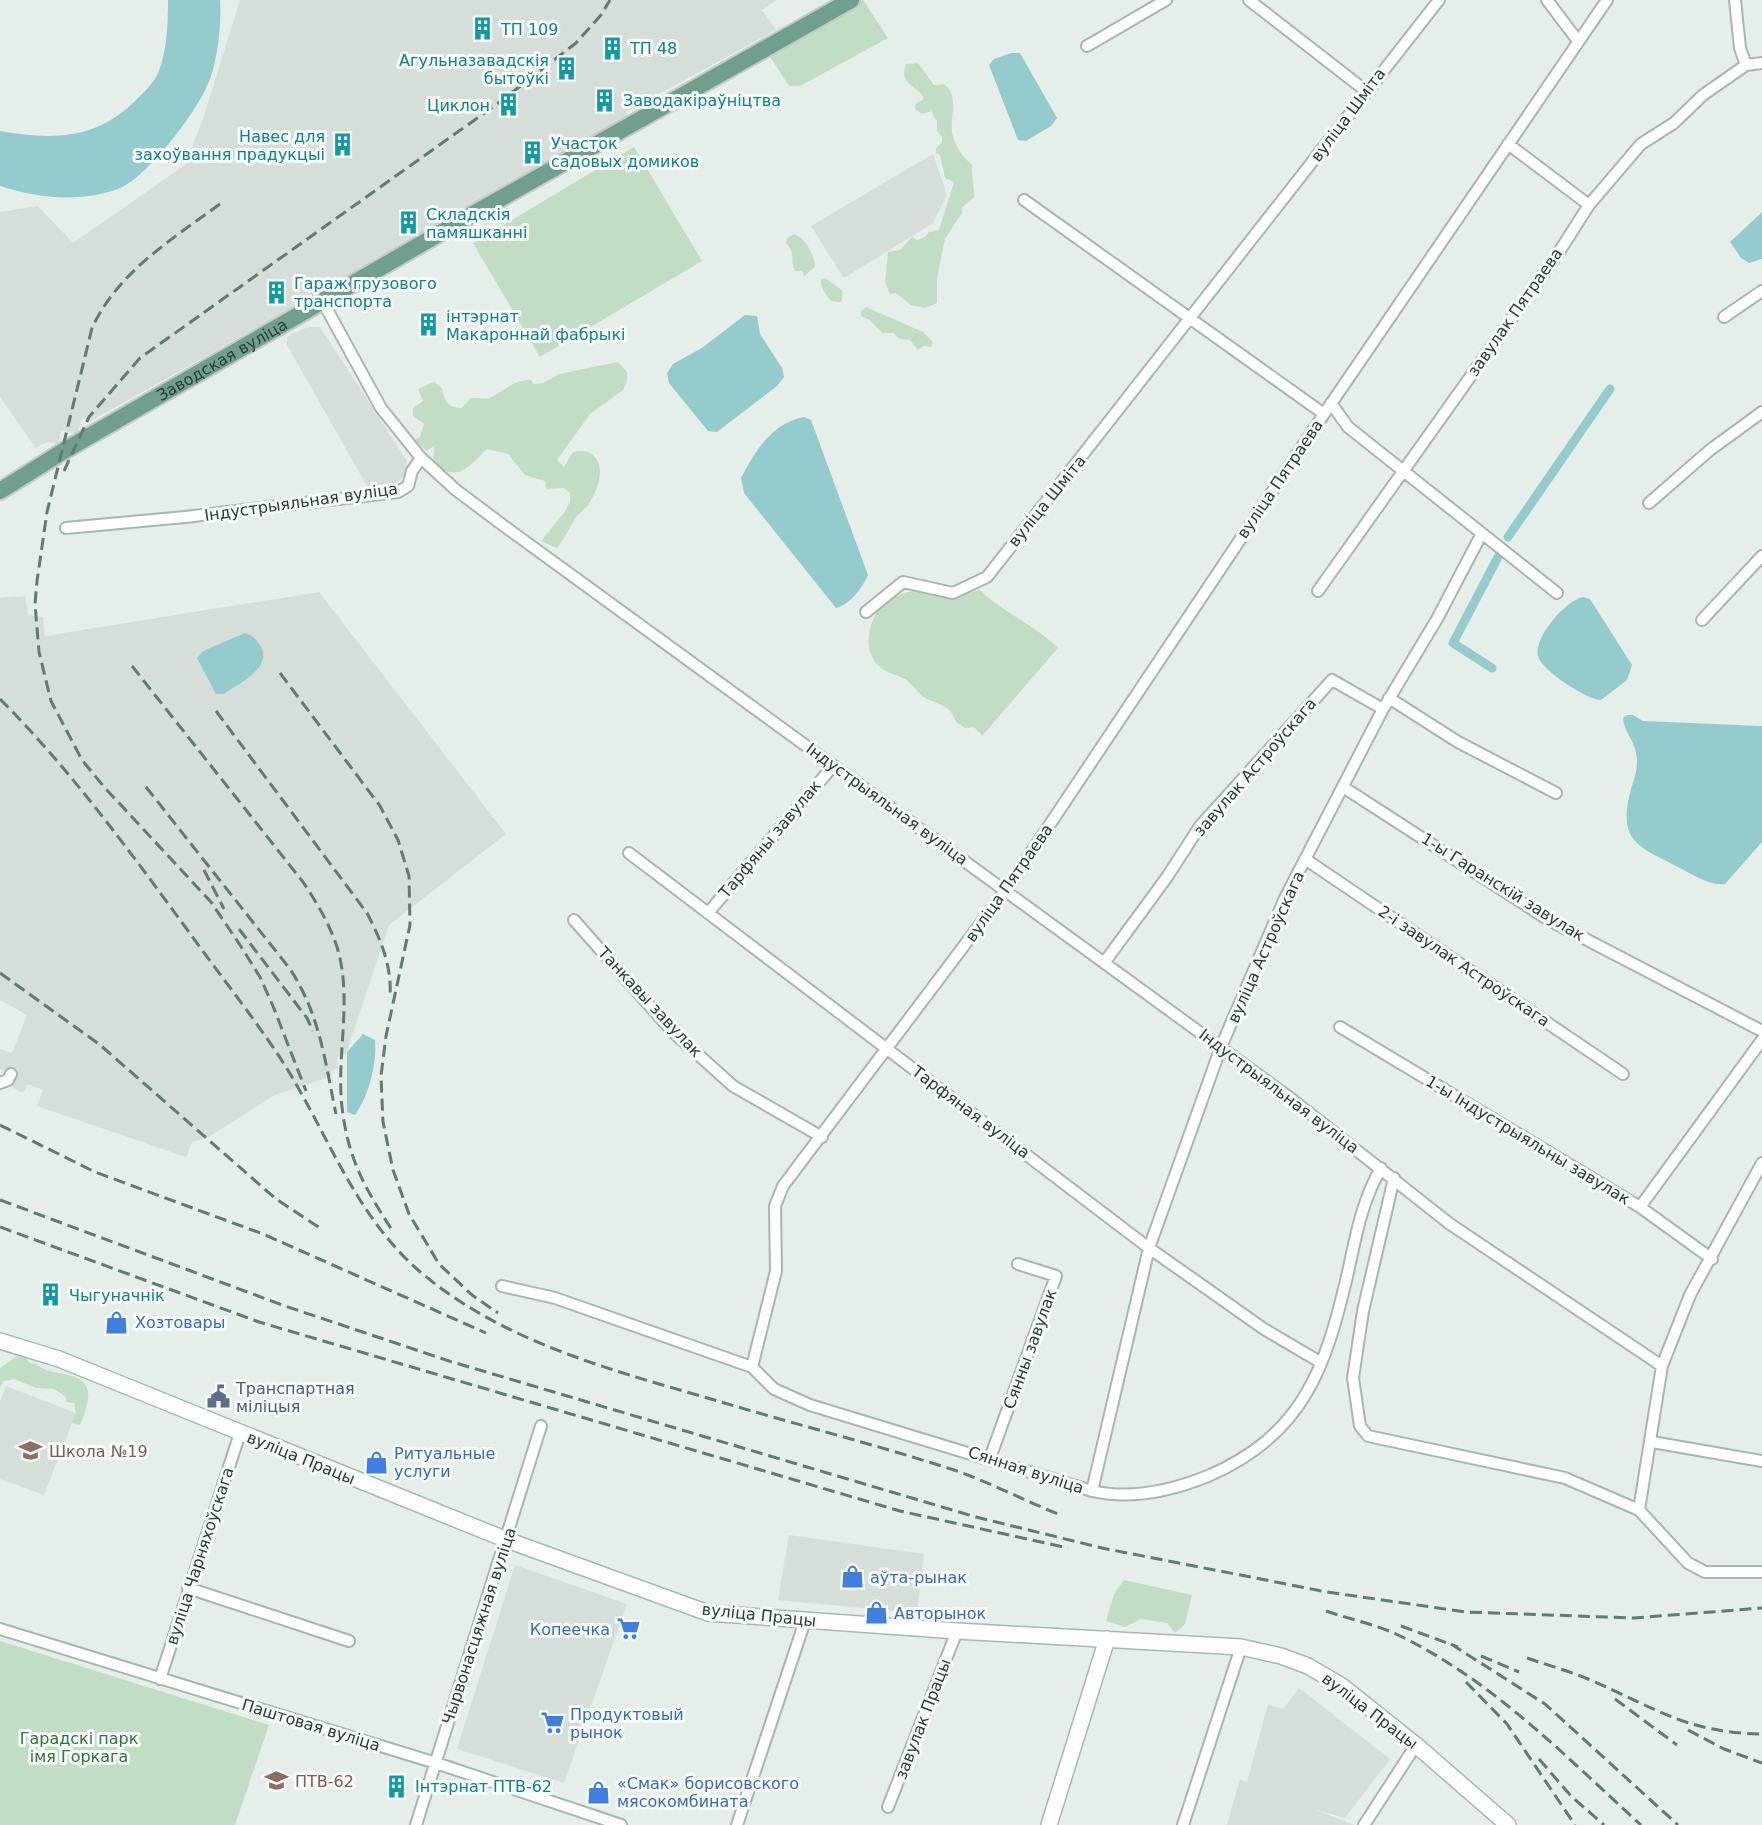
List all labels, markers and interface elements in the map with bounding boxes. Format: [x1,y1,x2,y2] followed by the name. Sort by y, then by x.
[470,16,496,42] building icon: ТП 109
[500,20,558,39] place label: ТП 109
[599,35,625,61] building icon: ТП 48
[629,39,677,58] place label: ТП 48
[399,51,549,88] place label: Агульназавадскія бытоўкі
[554,56,580,82] building icon: Агульназавадскія бытоўкі
[1307,65,1389,165] street label: вуліца Шміта
[592,87,618,113] building icon: Заводакіраўніцтва
[623,91,781,110] place label: Заводакіраўніцтва
[495,92,521,118] building icon: Циклон
[427,96,490,115] place label: Циклон
[135,127,325,164] place label: Навес для захоўвання прадукцыі
[330,132,356,158] building icon: Навес для захоўвання прадукцыі
[551,134,699,171] place label: Участок садовых домиков
[520,139,546,165] building icon: Участок садовых домиков
[426,205,527,242] place label: Складскія памяшканні
[395,210,421,236] building icon: Складскія памяшканні
[1464,244,1566,380] street label: завулак Пятраева
[294,274,437,311] place label: Гараж грузового транспорта
[263,279,289,305] building icon: Гараж грузового транспорта
[446,307,625,344] place label: інтэрнат Макароннай фабрыкі
[415,312,441,338] building icon: інтэрнат Макароннай фабрыкі
[153,314,291,405] street label: Заводская вуліца
[1233,416,1327,542] street label: вуліца Пятраева
[1004,451,1090,551] street label: вуліца Шміта
[203,479,399,525] street label: Індустрыяльная вуліца
[1190,694,1320,840] street label: завулак Астроўскага
[802,739,972,869] street label: Індустрыяльная вуліца
[714,776,825,903] street label: Тарфяны завулак
[961,820,1057,946] street label: вуліца Пятраева
[1418,829,1588,945] street label: 1-ы Гаранскій завулак
[1224,868,1308,1026] street label: вуліца Астроўскага
[1375,902,1553,1030] street label: 2-і завулак Астроўскага
[593,942,706,1061] street label: Танкавы завулак
[1195,1025,1363,1157] street label: Індустрыяльная вуліца
[908,1061,1034,1162] street label: Тарфяная вуліца
[1423,1071,1634,1209] street label: 1-ы Індустрыяльны завулак
[38,1282,64,1308] building icon: Чыгуначнік
[69,1286,165,1305] place label: Чыгуначнік
[999,1286,1061,1412] street label: Сянны завулак
[104,1309,130,1335] shop icon: Хозтовары
[135,1313,225,1332] place label: Хозтовары
[235,1379,355,1416] place label: Транспартная міліцыя
[205,1384,231,1410] public building icon: Транспартная міліцыя
[244,1428,358,1488] street label: вуліца Працы
[18,1438,44,1464] school or university icon: Школа №19
[49,1442,148,1461] place label: Школа №19
[966,1442,1086,1498] street label: Сянная вуліца
[394,1444,495,1481] place label: Ритуальные услуги
[363,1449,389,1475] shop icon: Ритуальные услуги
[162,1465,238,1647] street label: вуліца Чарняхоўскага
[438,1525,520,1727] street label: Чырвонасцяжная вуліца
[839,1564,865,1590] shop icon: аўта-рынак
[870,1568,967,1587] place label: аўта-рынак
[701,1600,817,1630] street label: вуліца Працы
[863,1600,889,1626] shop icon: Авторынок
[894,1604,987,1623] place label: Авторынок
[615,1616,641,1642] supermarket icon: Копеечка
[530,1620,610,1639] place label: Копеечка
[891,1656,955,1782] street label: завулак Працы
[1318,1669,1422,1753] street label: вуліца Працы
[239,1695,383,1755] street label: Паштовая вуліца
[570,1705,684,1742] place label: Продуктовый рынок
[539,1710,565,1736] supermarket icon: Продуктовый рынок
[20,1729,139,1766] park label: Гарадскі парк імя Горкага
[264,1768,290,1794] school or university icon: ПТВ-62
[295,1772,354,1791] place label: ПТВ-62
[384,1773,410,1799] building icon: Інтэрнат ПТВ-62
[617,1774,799,1811] place label: «Смак» борисовского мясокомбината
[415,1777,552,1796] place label: Інтэрнат ПТВ-62
[586,1779,612,1805] shop icon: «Смак» борисовского мясокомбината

